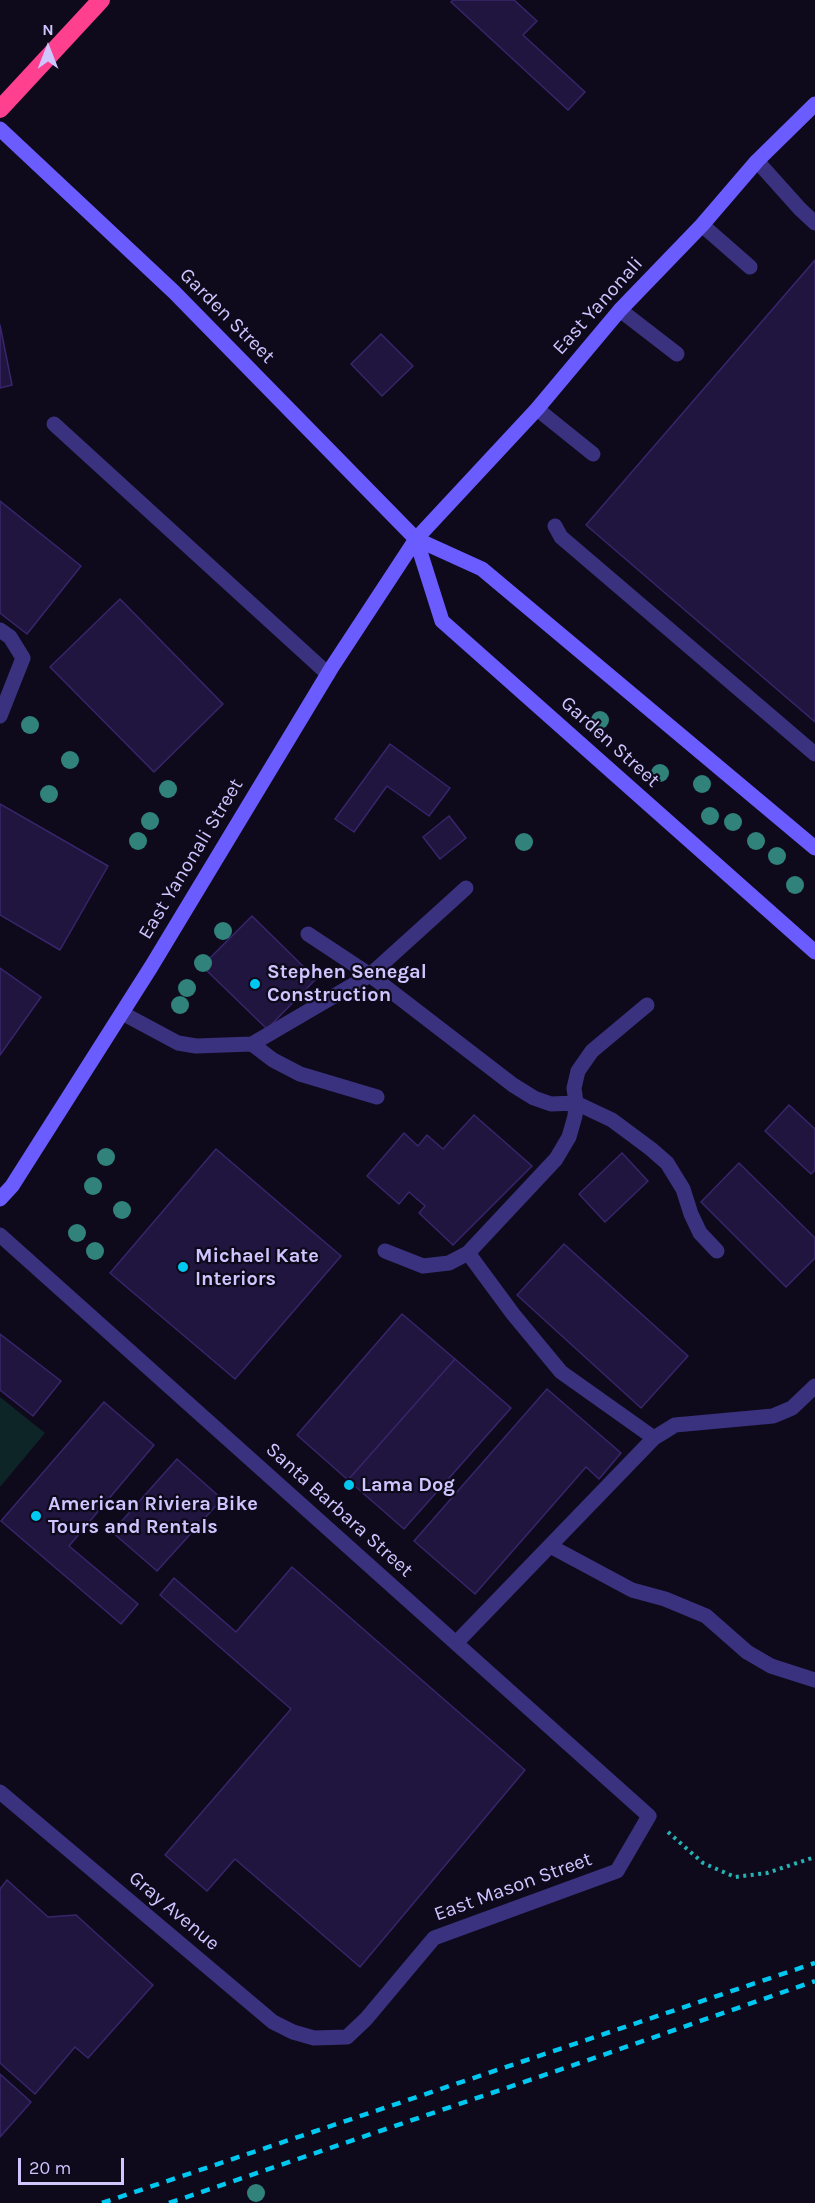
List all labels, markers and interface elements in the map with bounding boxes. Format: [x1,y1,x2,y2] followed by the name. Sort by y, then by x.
[18,18,78,78] north arrow
[42,20,54,39] text: N
[548,252,648,360] street label: East Yanonali
[174,263,280,369] street label: Garden Street
[556,691,664,793] street label: Garden Street
[134,774,248,944] street label: East Yanonali Street
[267,960,427,1007] place label: Stephen Senegal Construction
[248,977,262,991] marker: Stephen Senegal Construction
[195,1244,319,1291] place label: Michael Kate Interiors
[176,1260,190,1274] marker: Michael Kate Interiors
[260,1438,418,1582] street label: Santa Barbara Street
[361,1473,455,1497] place label: Lama Dog
[342,1478,356,1492] marker: Lama Dog
[48,1492,258,1539] place label: American Riviera Bike Tours and Rentals
[29,1509,43,1523] marker: American Riviera Bike Tours and Rentals
[431,1847,595,1927] street label: East Mason Street
[124,1866,224,1956] street label: Gray Avenue
[21,2146,128,2184] scale bar
[29,2157,71,2179] text: 20 m

